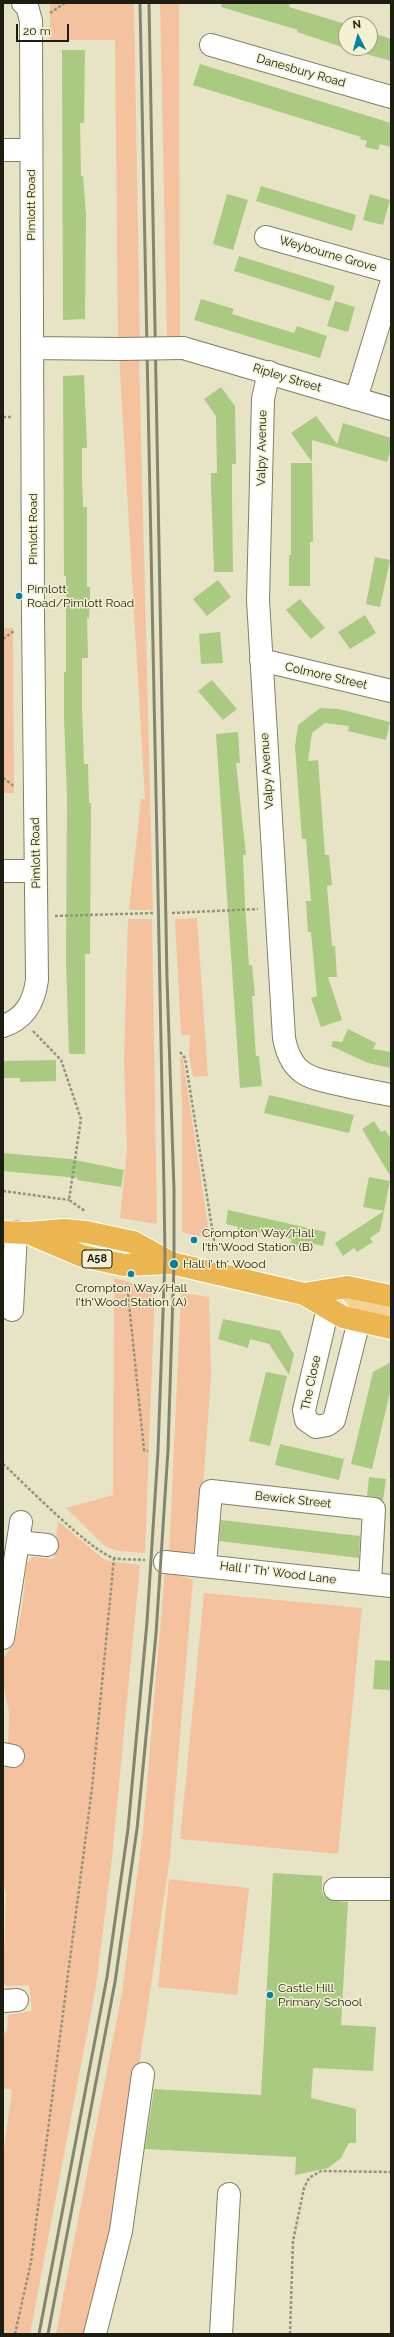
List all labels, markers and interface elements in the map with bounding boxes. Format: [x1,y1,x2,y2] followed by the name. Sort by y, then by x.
[18,16,71,42] scale bar
[338,16,378,56] north arrow
[352,18,362,31] text: N
[23,24,51,38] text: 20 m
[255,51,347,91] street label: Danesbury Road
[24,169,38,241] street label: Pimlott Road
[278,233,378,275] street label: Weybourne Grove
[251,361,323,395] street label: Ripley Street
[254,410,270,486] street label: Valpy Avenue
[26,493,40,565] street label: Pimlott Road
[27,582,134,610] place label: Pimlott Road/Pimlott Road
[14,591,24,601] marker: Pimlott Road/Pimlott Road
[283,660,369,692] street label: Colmore Street
[257,732,277,810] street label: Valpy Avenue
[28,817,44,889] street label: Pimlott Road
[202,1226,314,1254] place label: Crompton Way/Hall I'th'Wood Station (B)
[189,1235,199,1245] marker: Crompton Way/Hall I'th'Wood Station (B)
[82,1250,112,1268] road number: A58
[183,1257,266,1271] place label: Hall i' th' Wood
[168,1258,180,1270] marker: Hall i' th' Wood
[126,1269,136,1279] marker: Crompton Way/Hall I'th'Wood Station (A)
[75,1281,187,1309] place label: Crompton Way/Hall I'th'Wood Station (A)
[298,1354,324,1412] street label: The Close
[254,1489,332,1511] street label: Bewick Street
[219,1559,337,1587] street label: Hall I' Th' Wood Lane
[278,1981,362,2009] place label: Castle Hill Primary School
[265,1990,275,2000] marker: Castle Hill Primary School

